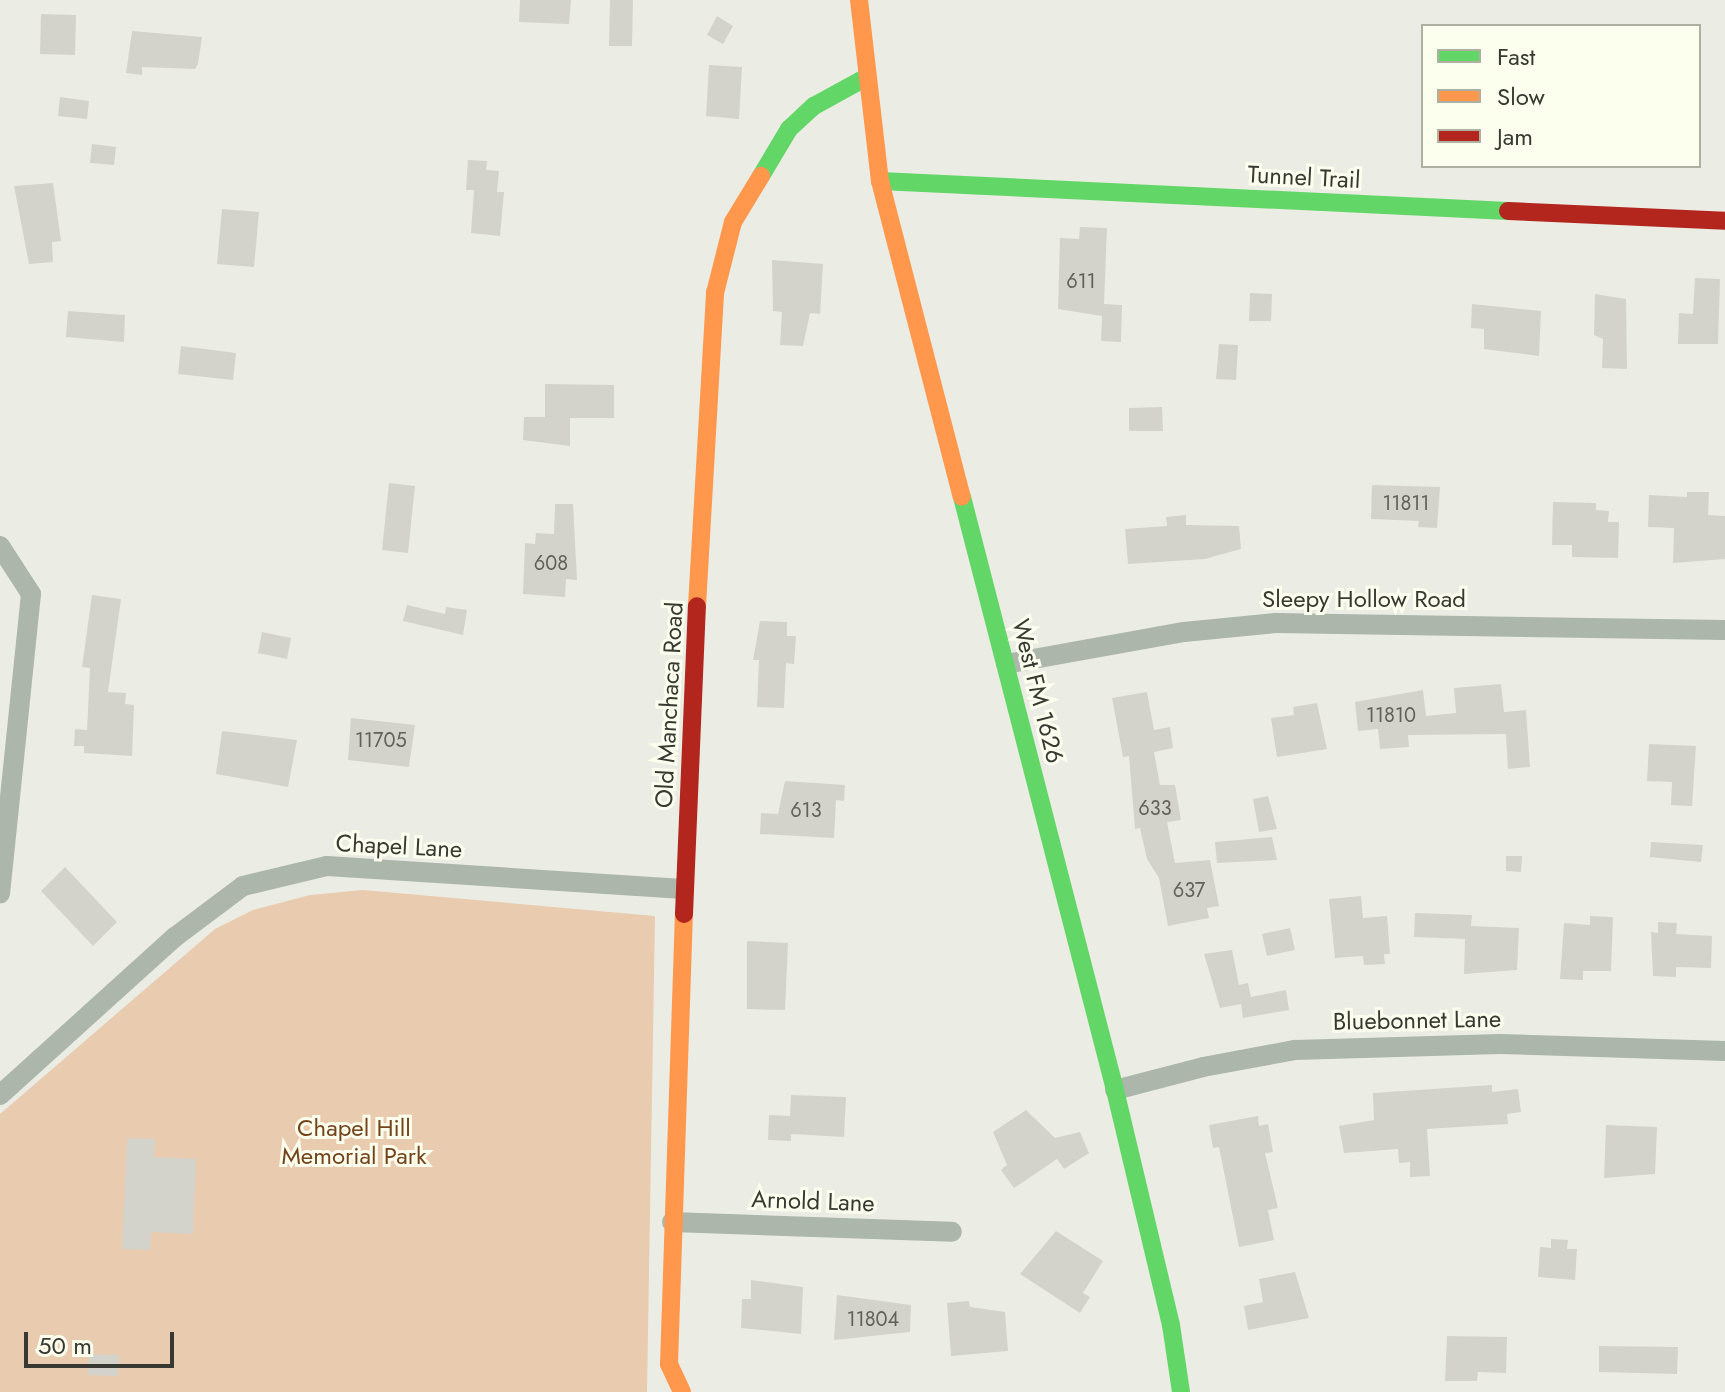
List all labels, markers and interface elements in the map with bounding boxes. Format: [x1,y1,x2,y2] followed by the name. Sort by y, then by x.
[1421,24,1701,168] legend
[1497,39,1535,74] text: Fast
[1497,79,1545,114] text: Slow
[1497,119,1533,154] text: Jam
[1247,160,1361,194] street label: Tunnel Trail
[1066,269,1096,293] house number: 611
[1383,491,1429,515] house number: 11811
[534,551,568,575] house number: 608
[1262,585,1466,613] street label: Sleepy Hollow Road
[649,601,689,809] street label: Old Manchaca Road
[1006,616,1070,766] street label: West FM 1626
[1366,703,1416,727] house number: 11810
[355,728,407,752] house number: 11705
[1138,796,1172,820] house number: 633
[790,798,822,822] house number: 613
[335,828,463,864] street label: Chapel Lane
[1173,878,1205,902] house number: 637
[1333,1004,1501,1036] street label: Bluebonnet Lane
[281,1114,427,1170] park label: Chapel Hill Memorial Park
[751,1184,875,1218] street label: Arnold Lane
[847,1307,899,1331] house number: 11804
[28,1316,178,1366] scale bar
[38,1328,92,1363] text: 50 m

